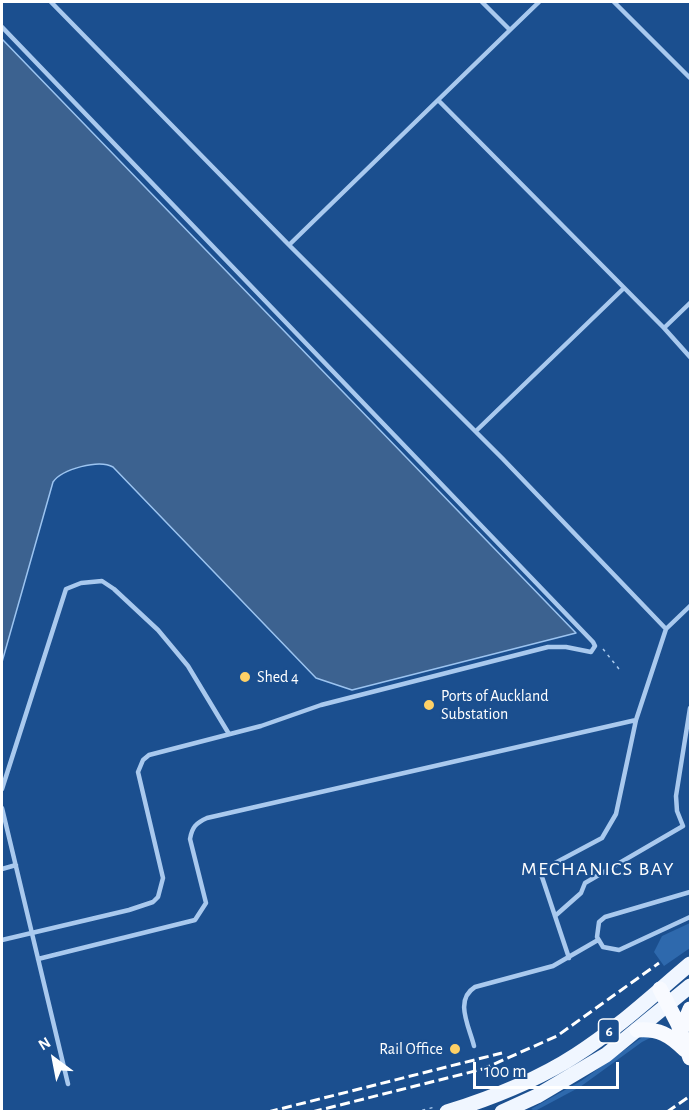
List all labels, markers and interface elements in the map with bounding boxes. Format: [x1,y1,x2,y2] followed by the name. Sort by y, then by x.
[257,667,299,687] place label: Shed 4
[238,670,252,684] marker: Shed 4
[441,686,548,724] place label: Ports of Auckland Substation
[422,698,436,712] marker: Ports of Auckland Substation
[521,857,675,881] district label: MECHANICS BAY
[598,1019,620,1043] road number: 6
[24,1029,84,1089] north arrow
[36,1034,53,1053] text: N
[379,1039,443,1059] place label: Rail Office
[448,1042,462,1056] marker: Rail Office
[476,1050,622,1088] scale bar
[484,1063,527,1081] text: 100 m

